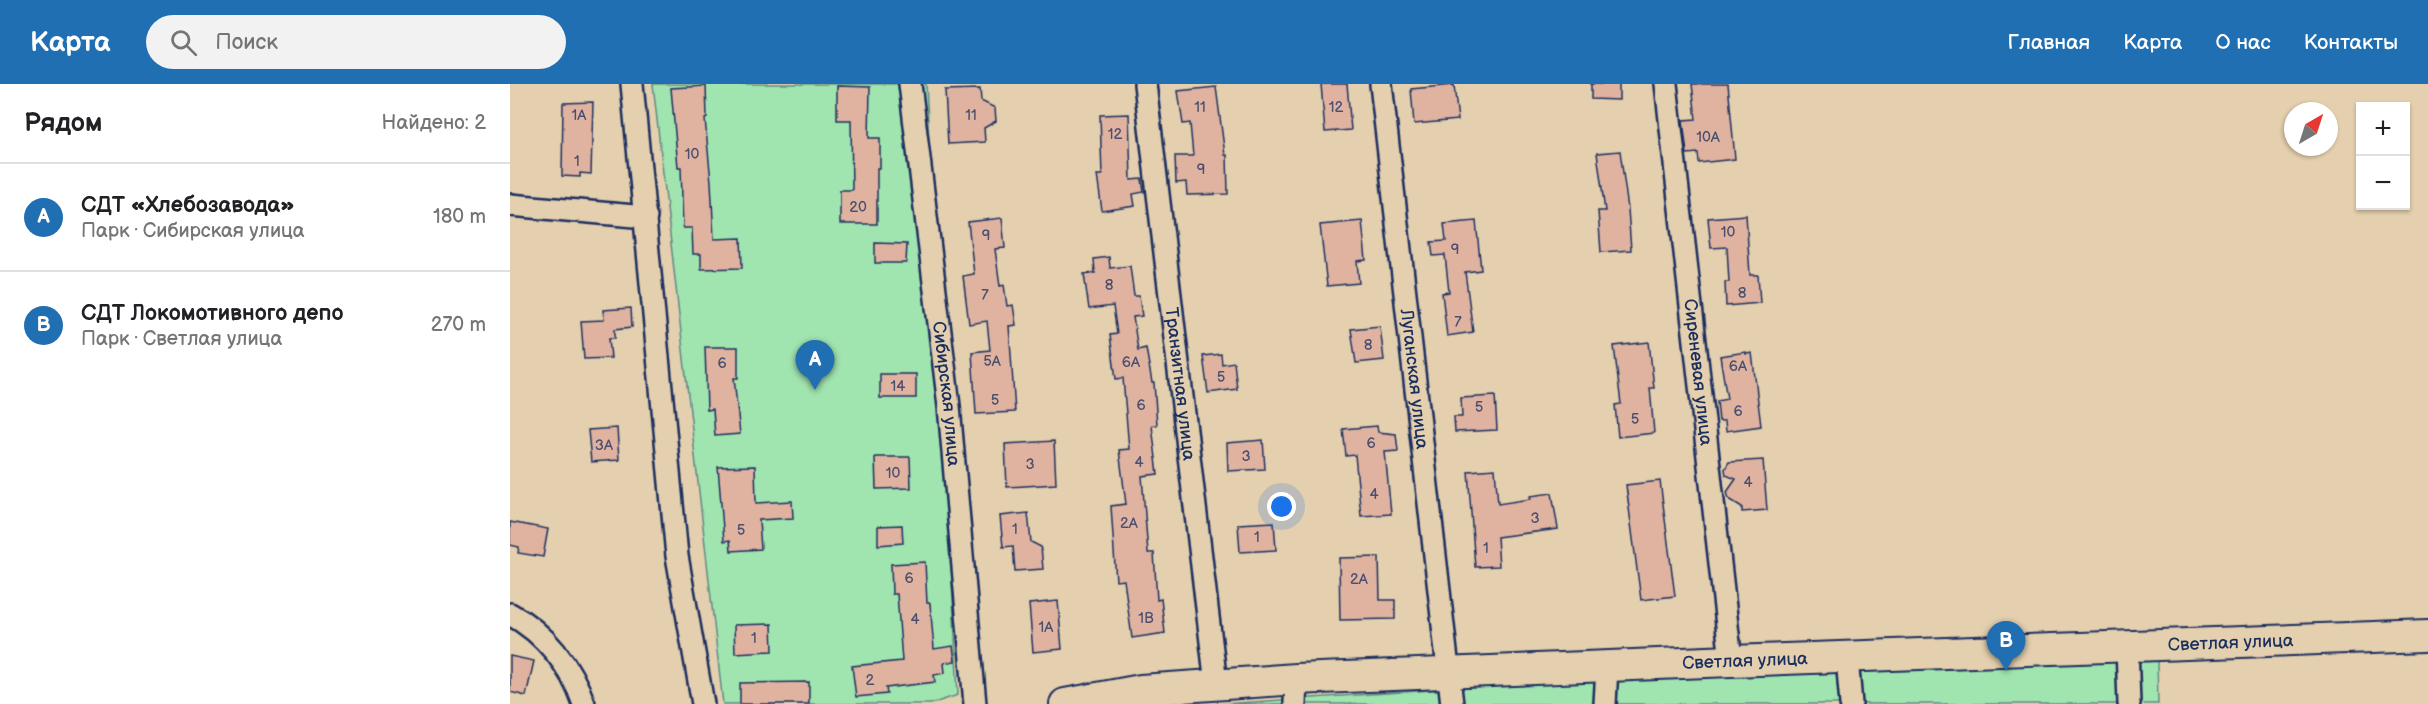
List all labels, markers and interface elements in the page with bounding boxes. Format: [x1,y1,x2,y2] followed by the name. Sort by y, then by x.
[146,15,566,69] search box
[30,26,110,59] text: Карта
[167,26,200,59] icon: search
[215,29,278,56] text: Поиск
[2007,30,2090,55] text: Главная
[2123,30,2182,55] text: Карта
[2215,30,2271,55] text: О нас
[2304,30,2398,55] text: Контакты
[1194,98,1206,117] house number: 11
[1329,98,1343,117] house number: 12
[2284,102,2338,156] north arrow
[2356,102,2410,210] map controls
[2356,102,2410,156] button: +
[572,106,587,125] house number: 1А
[965,106,977,125] house number: 11
[24,108,102,139] text: Рядом
[382,111,486,135] text: Найдено: 2
[1108,125,1122,144] house number: 12
[1696,128,1721,147] house number: 10А
[685,145,699,164] house number: 10
[574,152,580,171] house number: 1
[2356,156,2410,210] button: −
[1197,160,1205,179] house number: 9
[81,192,295,219] text: СДТ «Хлебозавода»
[849,198,867,217] house number: 20
[37,205,50,229] text: A
[433,205,486,229] text: 180 m
[81,219,305,243] text: Парк · Сибирская улица
[1721,223,1735,242] house number: 10
[982,226,990,245] house number: 9
[1451,240,1459,259] house number: 9
[1105,276,1114,295] house number: 8
[1738,284,1747,303] house number: 8
[981,286,989,305] house number: 7
[1679,298,1717,447] street label: Сиреневая улица
[81,300,343,327] text: СДТ Локомотивного депо
[1161,306,1200,462] street label: Транзитная улица
[1396,307,1433,451] street label: Луганская улица
[36,313,51,337] text: B
[431,313,486,337] text: 270 m
[1454,313,1462,332] house number: 7
[928,320,964,468] street label: Сибирская улица
[81,327,282,351] text: Парк · Светлая улица
[1364,336,1373,355] house number: 8
[796,340,834,390] pin: A
[983,352,1002,371] house number: 5А
[1122,353,1141,372] house number: 6А
[717,354,727,373] house number: 6
[1729,357,1748,376] house number: 6А
[1217,368,1225,387] house number: 5
[891,377,905,396] house number: 14
[991,391,999,410] house number: 5
[1136,396,1146,415] house number: 6
[1475,398,1483,417] house number: 5
[1733,402,1743,421] house number: 6
[1631,410,1639,429] house number: 5
[1366,434,1376,453] house number: 6
[595,436,614,455] house number: 3А
[1241,447,1251,466] house number: 3
[1134,453,1144,472] house number: 4
[1025,455,1035,474] house number: 3
[886,464,900,483] house number: 10
[1743,473,1753,492] house number: 4
[1369,485,1379,504] house number: 4
[1267,492,1296,521] your location
[1530,509,1540,528] house number: 3
[1120,514,1139,533] house number: 2А
[1012,520,1018,539] house number: 1
[737,521,745,540] house number: 5
[1254,528,1260,547] house number: 1
[1483,539,1489,558] house number: 1
[904,569,914,588] house number: 6
[1350,570,1369,589] house number: 2А
[1138,609,1154,628] house number: 1В
[910,610,920,629] house number: 4
[1039,618,1054,637] house number: 1А
[1986,622,2026,671] pin: B
[751,629,757,648] house number: 1
[2167,630,2294,656] street label: Светлая улица
[1682,648,1808,674] street label: Светлая улица
[866,671,875,690] house number: 2

